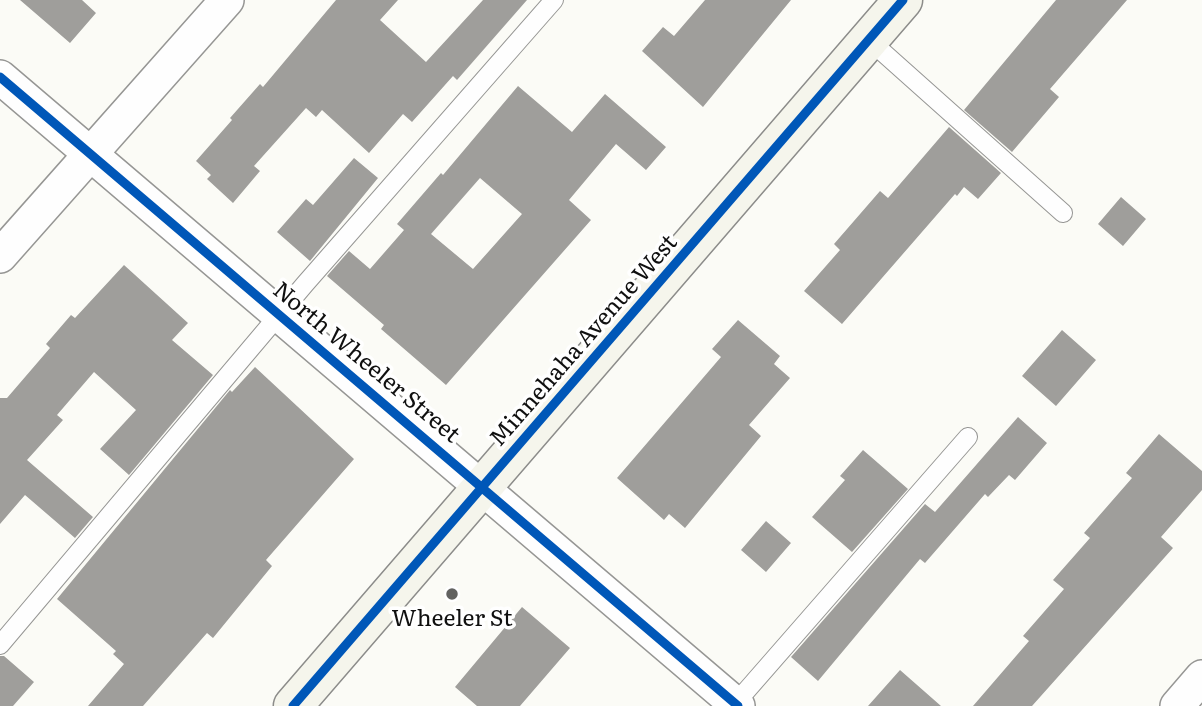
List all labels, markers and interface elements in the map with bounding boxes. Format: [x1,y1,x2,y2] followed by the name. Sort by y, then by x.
[485,230,683,452] street label: Minnehaha Avenue West
[267,277,465,449] street label: North Wheeler Street
[444,586,460,602] marker: Wheeler St
[391,605,513,633] place label: Wheeler St

